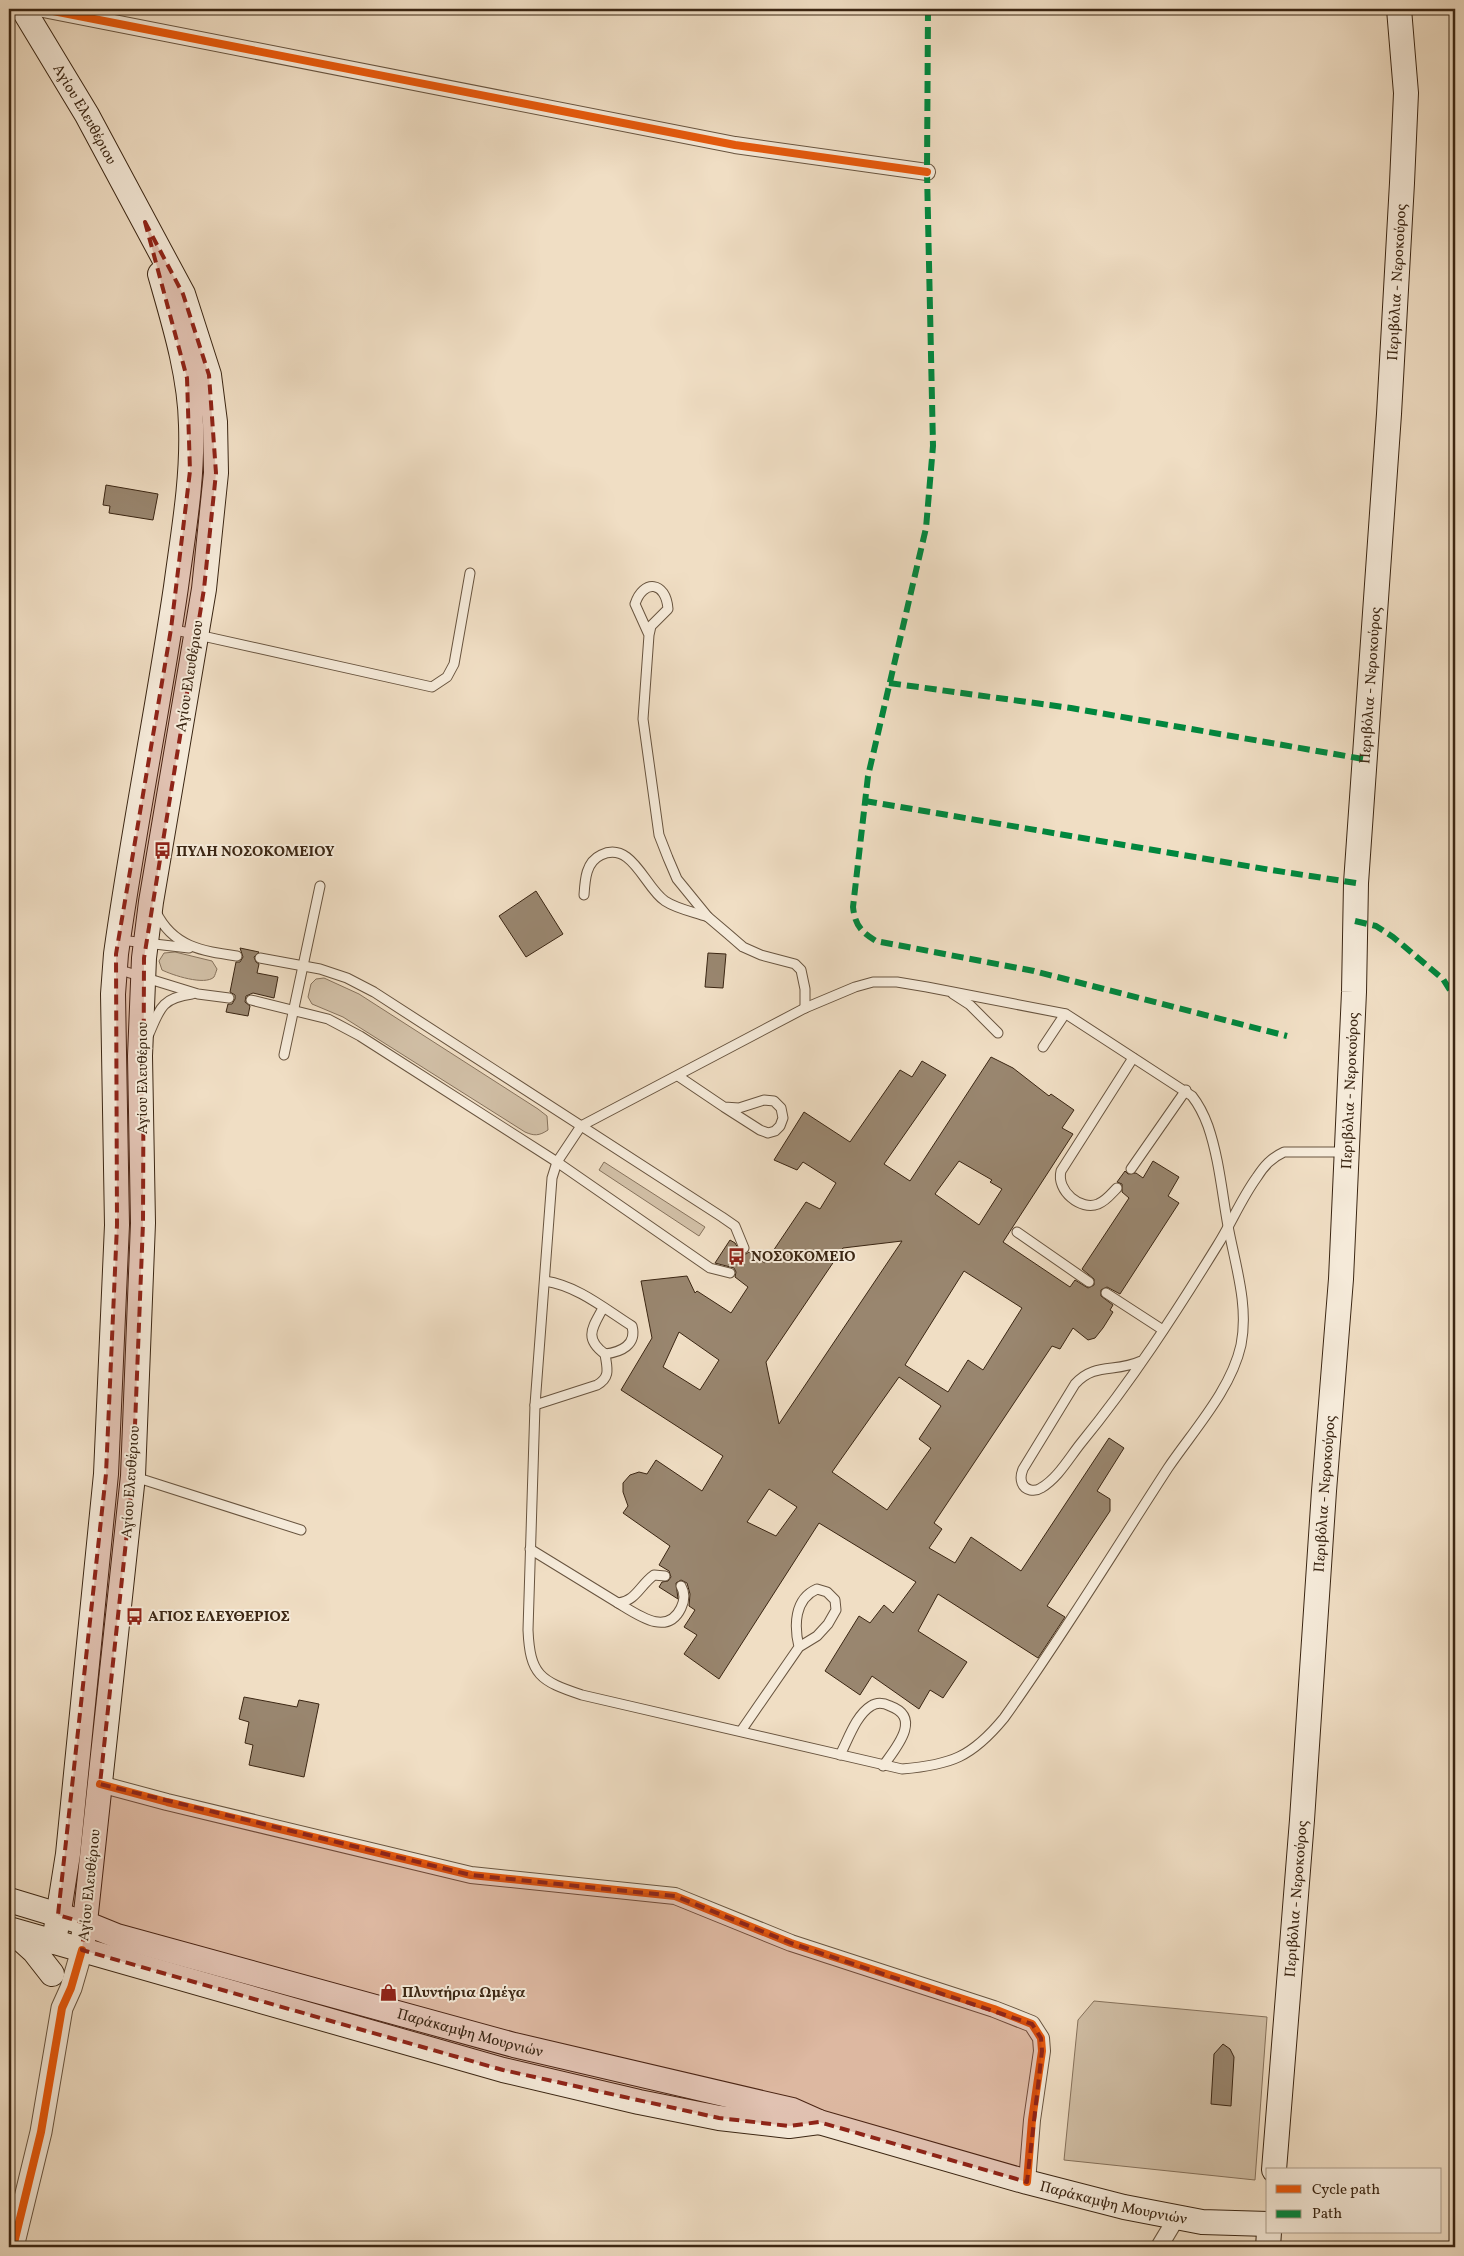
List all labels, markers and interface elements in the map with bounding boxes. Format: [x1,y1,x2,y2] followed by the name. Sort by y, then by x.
[47,61,121,169] street label: Αγίου Ελευθέριου
[1383,203,1413,361] street label: Περιβόλια - Νεροκούρος
[1355,606,1387,765] street label: Περιβόλια - Νεροκούρος
[171,619,210,734] street label: Αγίου Ελευθέριου
[152,841,172,861] bus stop icon: ΠΥΛΗ ΝΟΣΟΚΟΜΕΙΟΥ
[176,842,335,863] place label: ΠΥΛΗ ΝΟΣΟΚΟΜΕΙΟΥ
[1337,1011,1365,1170] street label: Περιβόλια - Νεροκούρος
[133,1022,154,1134] street label: Αγίου Ελευθέριου
[727,1246,747,1266] bus stop icon: ΝΟΣΟΚΟΜΕΙΟ
[751,1247,856,1268] place label: ΝΟΣΟΚΟΜΕΙΟ
[1310,1414,1342,1573] street label: Περιβόλια - Νεροκούρος
[117,1425,146,1539] street label: Αγίου Ελευθέριου
[124,1606,144,1626] bus stop icon: ΑΓΙΟΣ ΕΛΕΥΘΕΡΙΟΣ
[148,1607,290,1628] place label: ΑΓΙΟΣ ΕΛΕΥΘΕΡΙΟΣ
[1280,1819,1314,1978] street label: Περιβόλια - Νεροκούρος
[74,1828,107,1942] street label: Αγίου Ελευθέριου
[378,1982,398,2002] shop icon: Πλυντήρια Ωμέγα
[402,1983,526,2004] place label: Πλυντήρια Ωμέγα
[394,2004,545,2063] street label: Παράκαμψη Μουρνιών
[1266,2168,1442,2234] legend
[1037,2177,1188,2231] street label: Παράκαμψη Μουρνιών
[1312,2180,1380,2201] text: Cycle path
[1312,2204,1342,2225] text: Path

